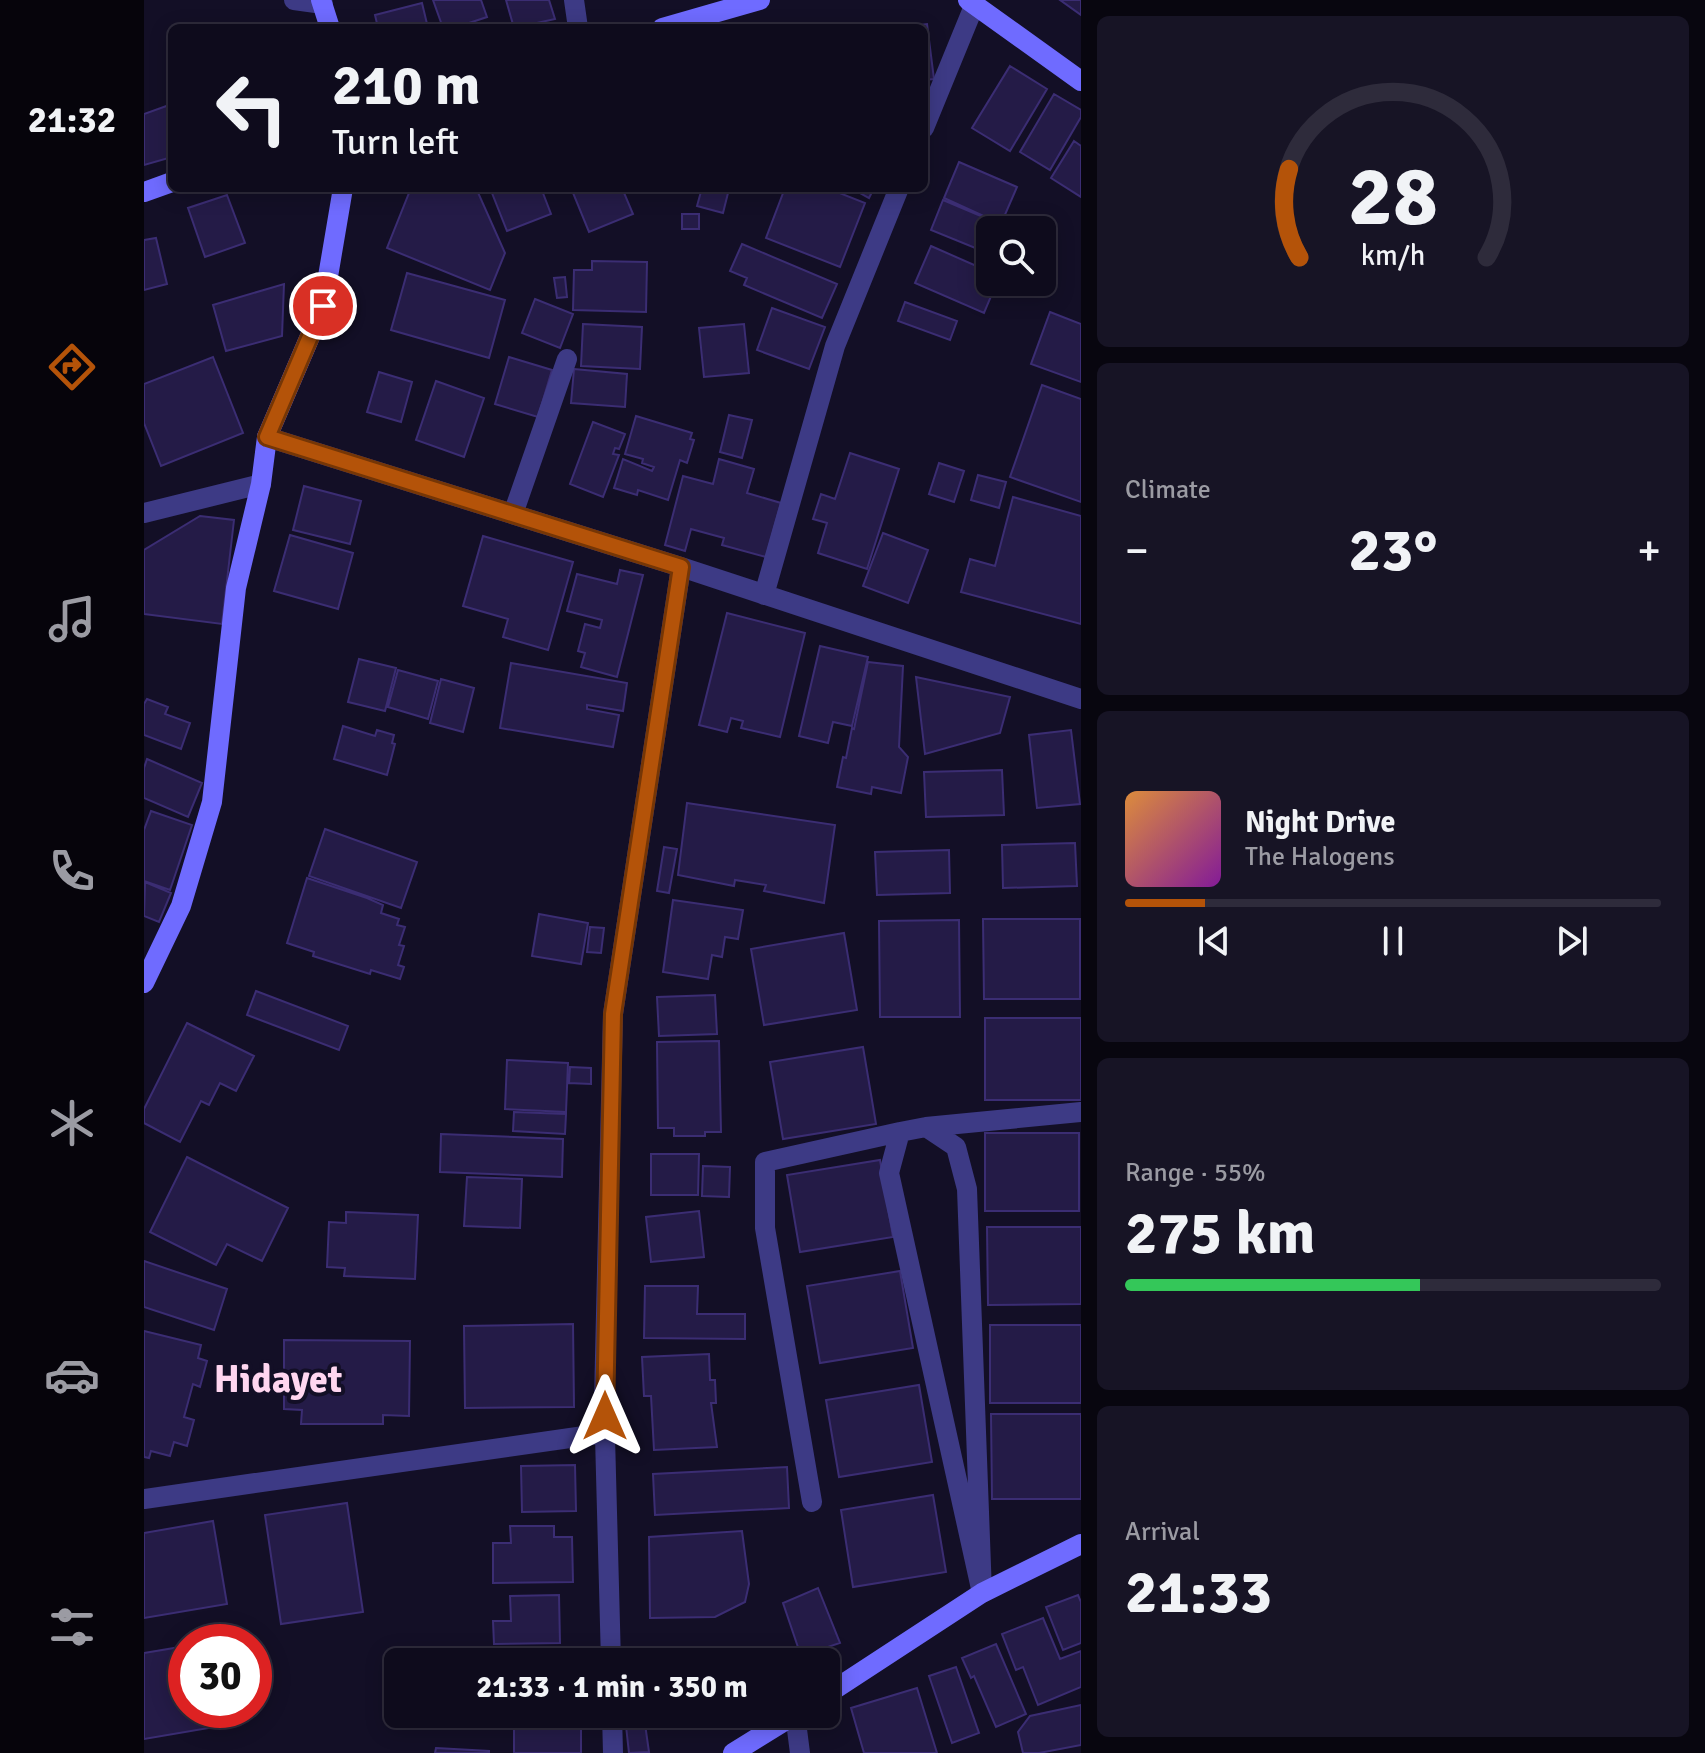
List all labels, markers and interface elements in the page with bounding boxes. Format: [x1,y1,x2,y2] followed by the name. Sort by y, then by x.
[332,51,480,120] text: 210 m
[200,56,304,160] icon: left
[28,98,116,143] text: 21:32
[332,120,459,165] text: Turn left
[1348,145,1438,247] text: 28
[976,216,1056,296] map controls
[976,216,1056,296] button: search
[1361,238,1425,273] text: km/h
[289,272,357,340] pin
[301,284,345,328] icon: arrive
[44,339,100,395] icon: directions
[1125,474,1211,506] text: Climate
[1349,514,1437,588] text: 23°
[1125,524,1149,578] text: −
[1637,524,1661,578] text: +
[44,591,100,647] icon: music
[1245,804,1395,841] text: Night Drive
[1245,841,1395,873] text: The Halogens
[44,843,100,899] icon: phone
[1192,919,1236,963] icon: previous
[1371,919,1415,963] icon: pause
[1550,919,1594,963] icon: next
[44,1095,100,1151] icon: climate
[1125,1157,1266,1189] text: Range · 55%
[1125,1197,1315,1271] text: 275 km
[44,1347,100,1403] icon: car
[214,1356,342,1403] district label: Hidayet
[563,1374,647,1458] position arrow
[1125,1516,1200,1548] text: Arrival
[1125,1556,1272,1630] text: 21:33
[44,1599,100,1655] icon: filters
[168,1624,272,1728] speed limit sign: 30
[476,1669,748,1706] text: 21:33 · 1 min · 350 m

